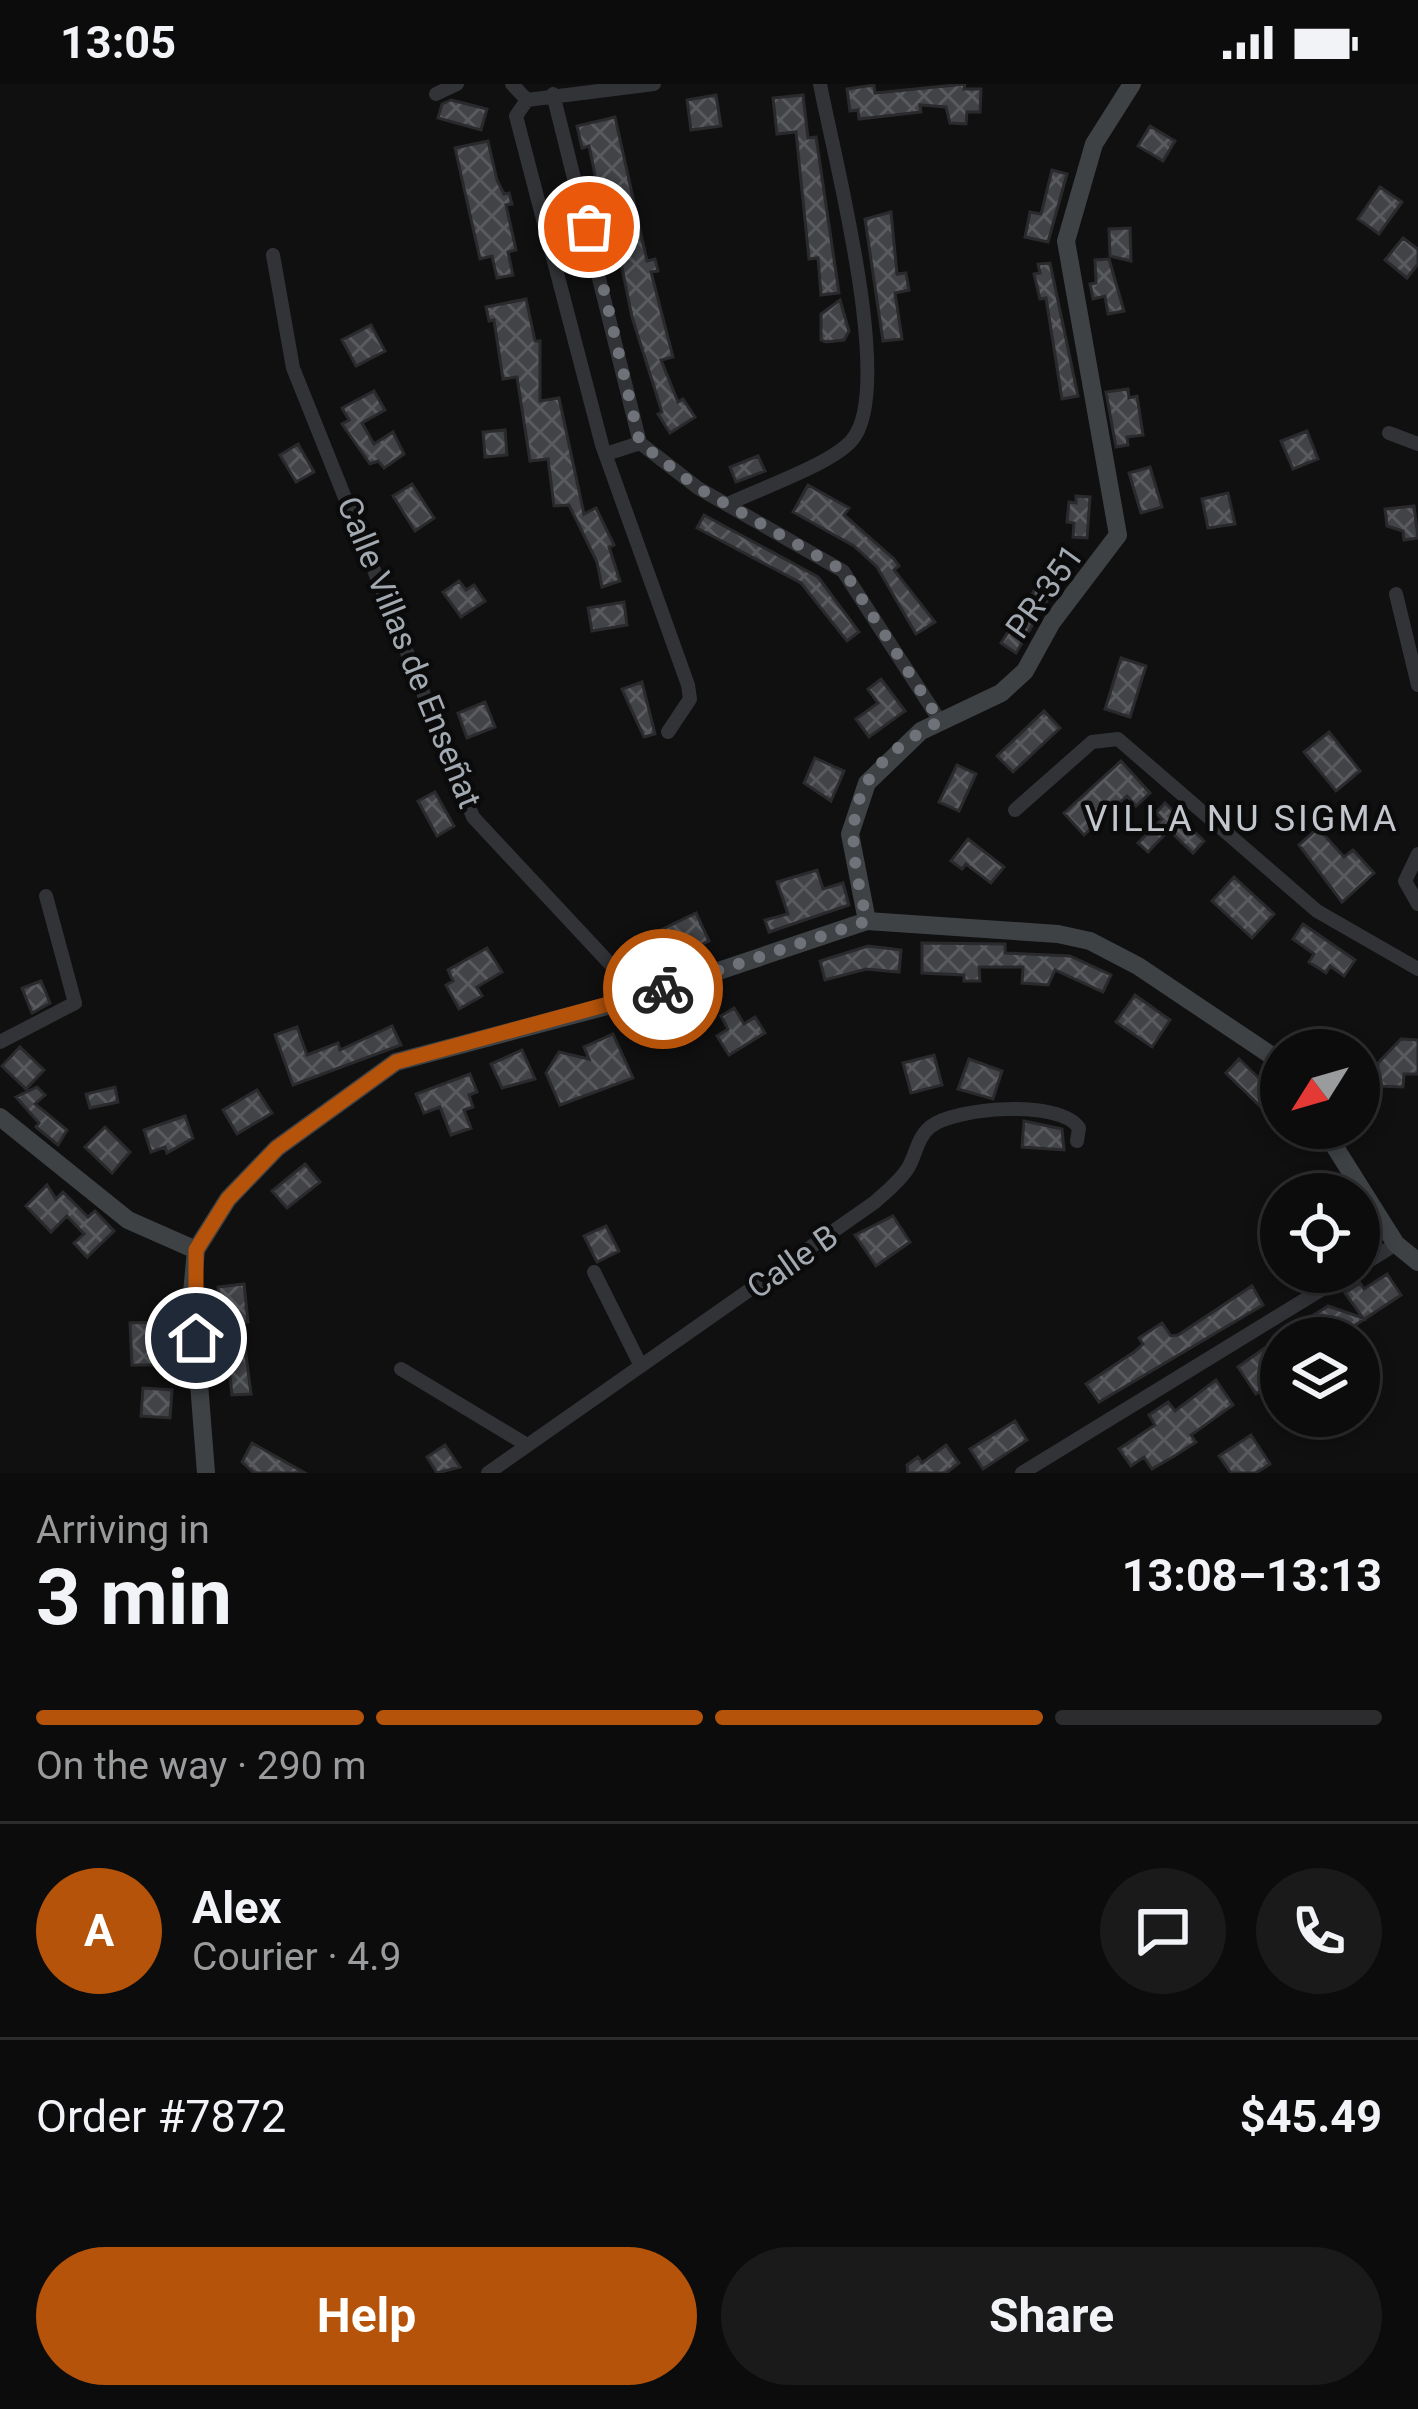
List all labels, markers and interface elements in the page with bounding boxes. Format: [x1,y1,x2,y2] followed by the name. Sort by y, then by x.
[60,16,176,69] text: 13:05
[538,176,640,278] pin
[556,194,622,260] icon: bag
[329,491,490,813] street label: Calle Villas de Enseñat
[997,537,1091,646] street label: PR-351
[1084,798,1400,840] district label: VILLA NU SIGMA
[603,929,723,1049] courier
[630,956,696,1022] icon: bike
[1260,1029,1380,1149] north arrow
[1260,1029,1380,1437] map controls
[1260,1173,1380,1293] button: locate
[739,1216,845,1307] street label: Calle B
[145,1287,247,1389] pin
[163,1305,229,1371] icon: home
[1260,1317,1380,1437] button: layers
[36,1507,210,1553] text: Arriving in
[1122,1549,1382,1602] text: 13:08–13:13
[36,1552,232,1643] text: 3 min
[36,1743,367,1789] text: On the way · 290 m
[1100,1868,1226,1994] button: chat
[1256,1868,1382,1994] button: phone
[192,1881,281,1934] text: Alex
[84,1904,114,1957] text: A
[192,1934,401,1980] text: Courier · 4.9
[36,2090,286,2143] text: Order #7872
[1240,2090,1382,2143] text: $45.49
[36,2247,697,2385] button: Help
[721,2247,1382,2385] button: Share

